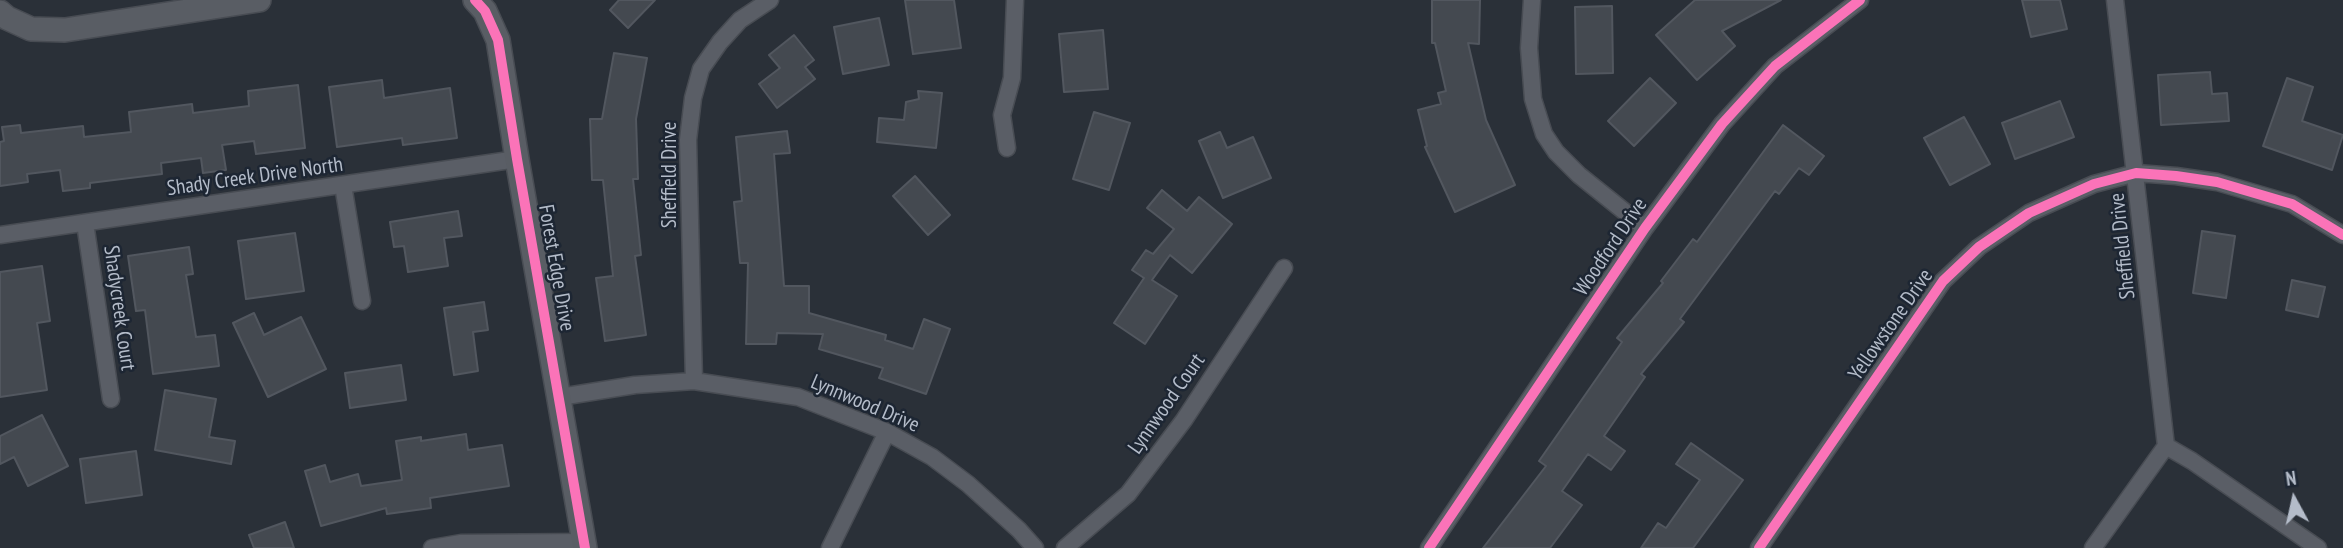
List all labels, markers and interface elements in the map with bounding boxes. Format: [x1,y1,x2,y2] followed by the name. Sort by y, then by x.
[657,122,683,228] street label: Sheffield Drive
[166,152,344,202] street label: Shady Creek Drive North
[2105,192,2141,300] street label: Sheffield Drive
[1569,193,1653,301] street label: Woodford Drive
[532,203,580,333] street label: Forest Edge Drive
[98,244,140,372] street label: Shadycreek Court
[1843,265,1939,385] street label: Yellowstone Drive
[1123,349,1211,459] street label: Lynnwood Court
[807,370,923,438] street label: Lynnwood Drive
[2259,464,2329,534] north arrow
[2284,466,2298,491] text: N

